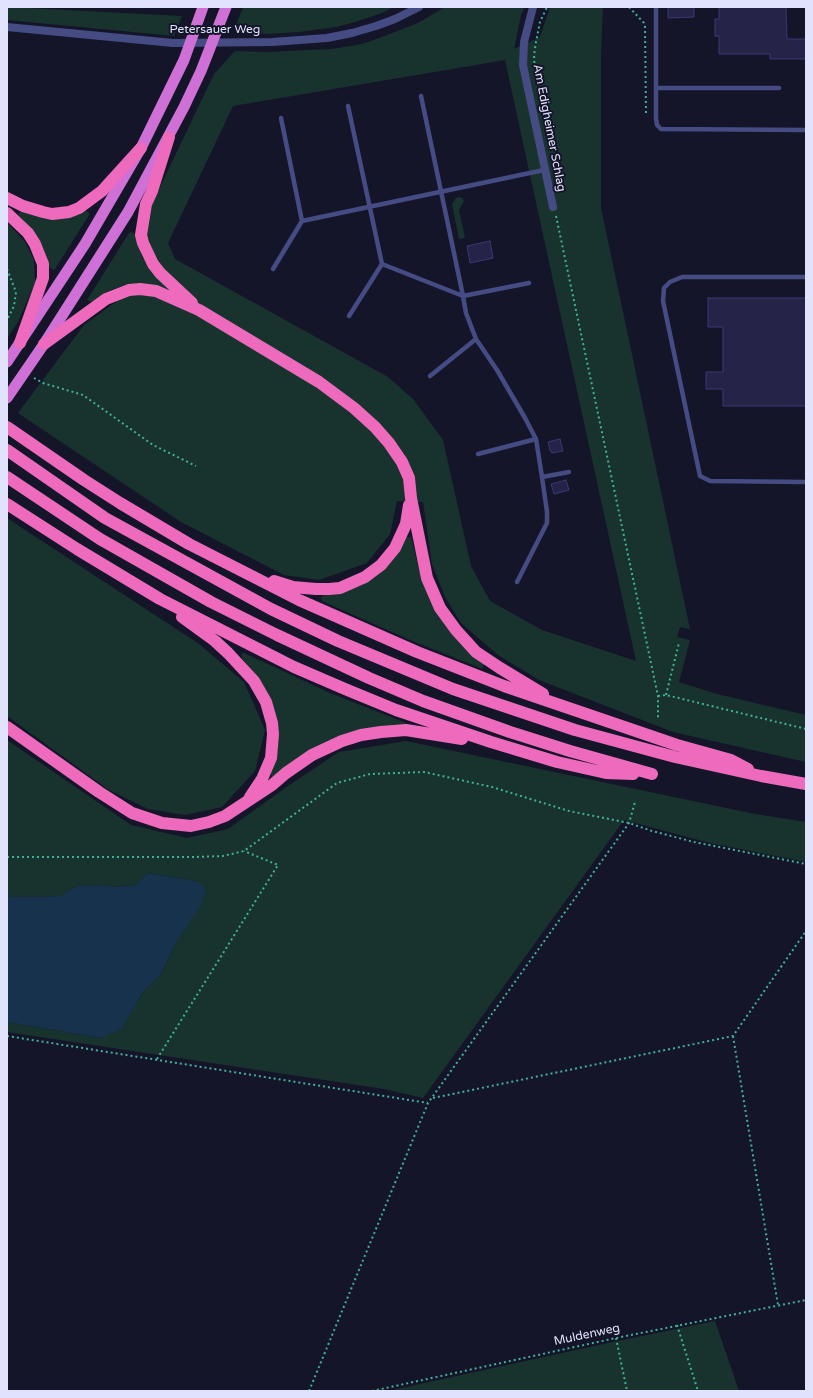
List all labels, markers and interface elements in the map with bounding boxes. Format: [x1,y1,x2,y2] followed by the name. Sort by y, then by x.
[170,23,260,37] street label: Petersauer Weg
[530,63,568,193] street label: Am Edigheimer Schlag
[553,1321,621,1349] street label: Muldenweg

